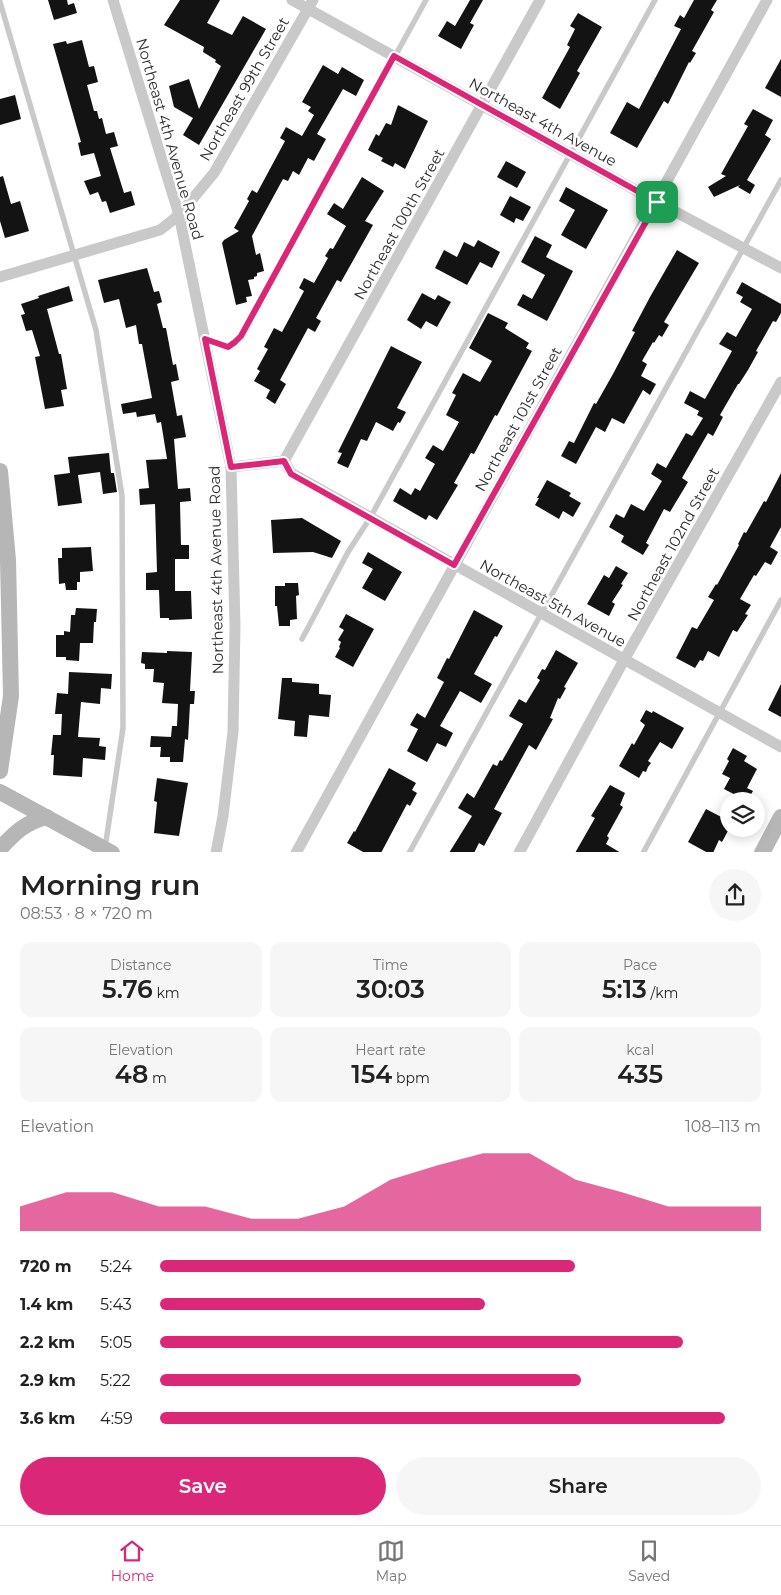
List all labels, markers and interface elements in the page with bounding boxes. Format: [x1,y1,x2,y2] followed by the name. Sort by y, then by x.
[195,14,293,164] street label: Northeast 99th Street
[132,36,208,242] street label: Northeast 4th Avenue Road
[466,74,620,170] street label: Northeast 4th Avenue
[349,145,449,303] street label: Northeast 100th Street
[636,181,678,223] pin
[643,188,671,216] icon: arrive
[470,343,566,495] street label: Northeast 101st Street
[623,464,723,624] street label: Northeast 102nd Street
[205,465,227,675] street label: Northeast 4th Avenue Road
[477,555,629,651] street label: Northeast 5th Avenue
[720,792,765,837] map controls
[720,792,765,837] button: layers
[20,868,200,902] text: Morning run
[709,869,761,921] button: share
[20,904,153,923] text: 08:53 · 8 × 720 m
[110,956,172,974] text: Distance
[373,956,408,974] text: Time
[623,956,657,974] text: Pace
[102,974,153,1004] text: 5.76
[356,974,425,1004] text: 30:03
[602,974,647,1004] text: 5:13
[153,984,180,1002] text: km
[647,984,678,1002] text: /km
[108,1041,173,1059] text: Elevation
[355,1041,426,1059] text: Heart rate
[626,1041,654,1059] text: kcal
[115,1059,148,1089] text: 48
[351,1059,392,1089] text: 154
[617,1059,663,1089] text: 435
[148,1069,167,1087] text: m
[392,1069,430,1087] text: bpm
[20,1117,94,1136] text: Elevation
[685,1117,761,1136] text: 108–113 m
[20,1257,72,1276] text: 720 m
[100,1257,132,1276] text: 5:24
[20,1295,73,1314] text: 1.4 km
[100,1295,132,1314] text: 5:43
[20,1333,75,1352] text: 2.2 km
[100,1333,132,1352] text: 5:05
[20,1371,76,1390] text: 2.9 km
[100,1371,131,1390] text: 5:22
[20,1409,75,1428] text: 3.6 km
[100,1409,133,1428] text: 4:59
[20,1457,386,1515] button: Save
[396,1457,761,1515] button: Share
[111,1537,154,1585] tab: Home
[376,1537,407,1585] tab: Map
[628,1537,670,1585] tab: Saved

